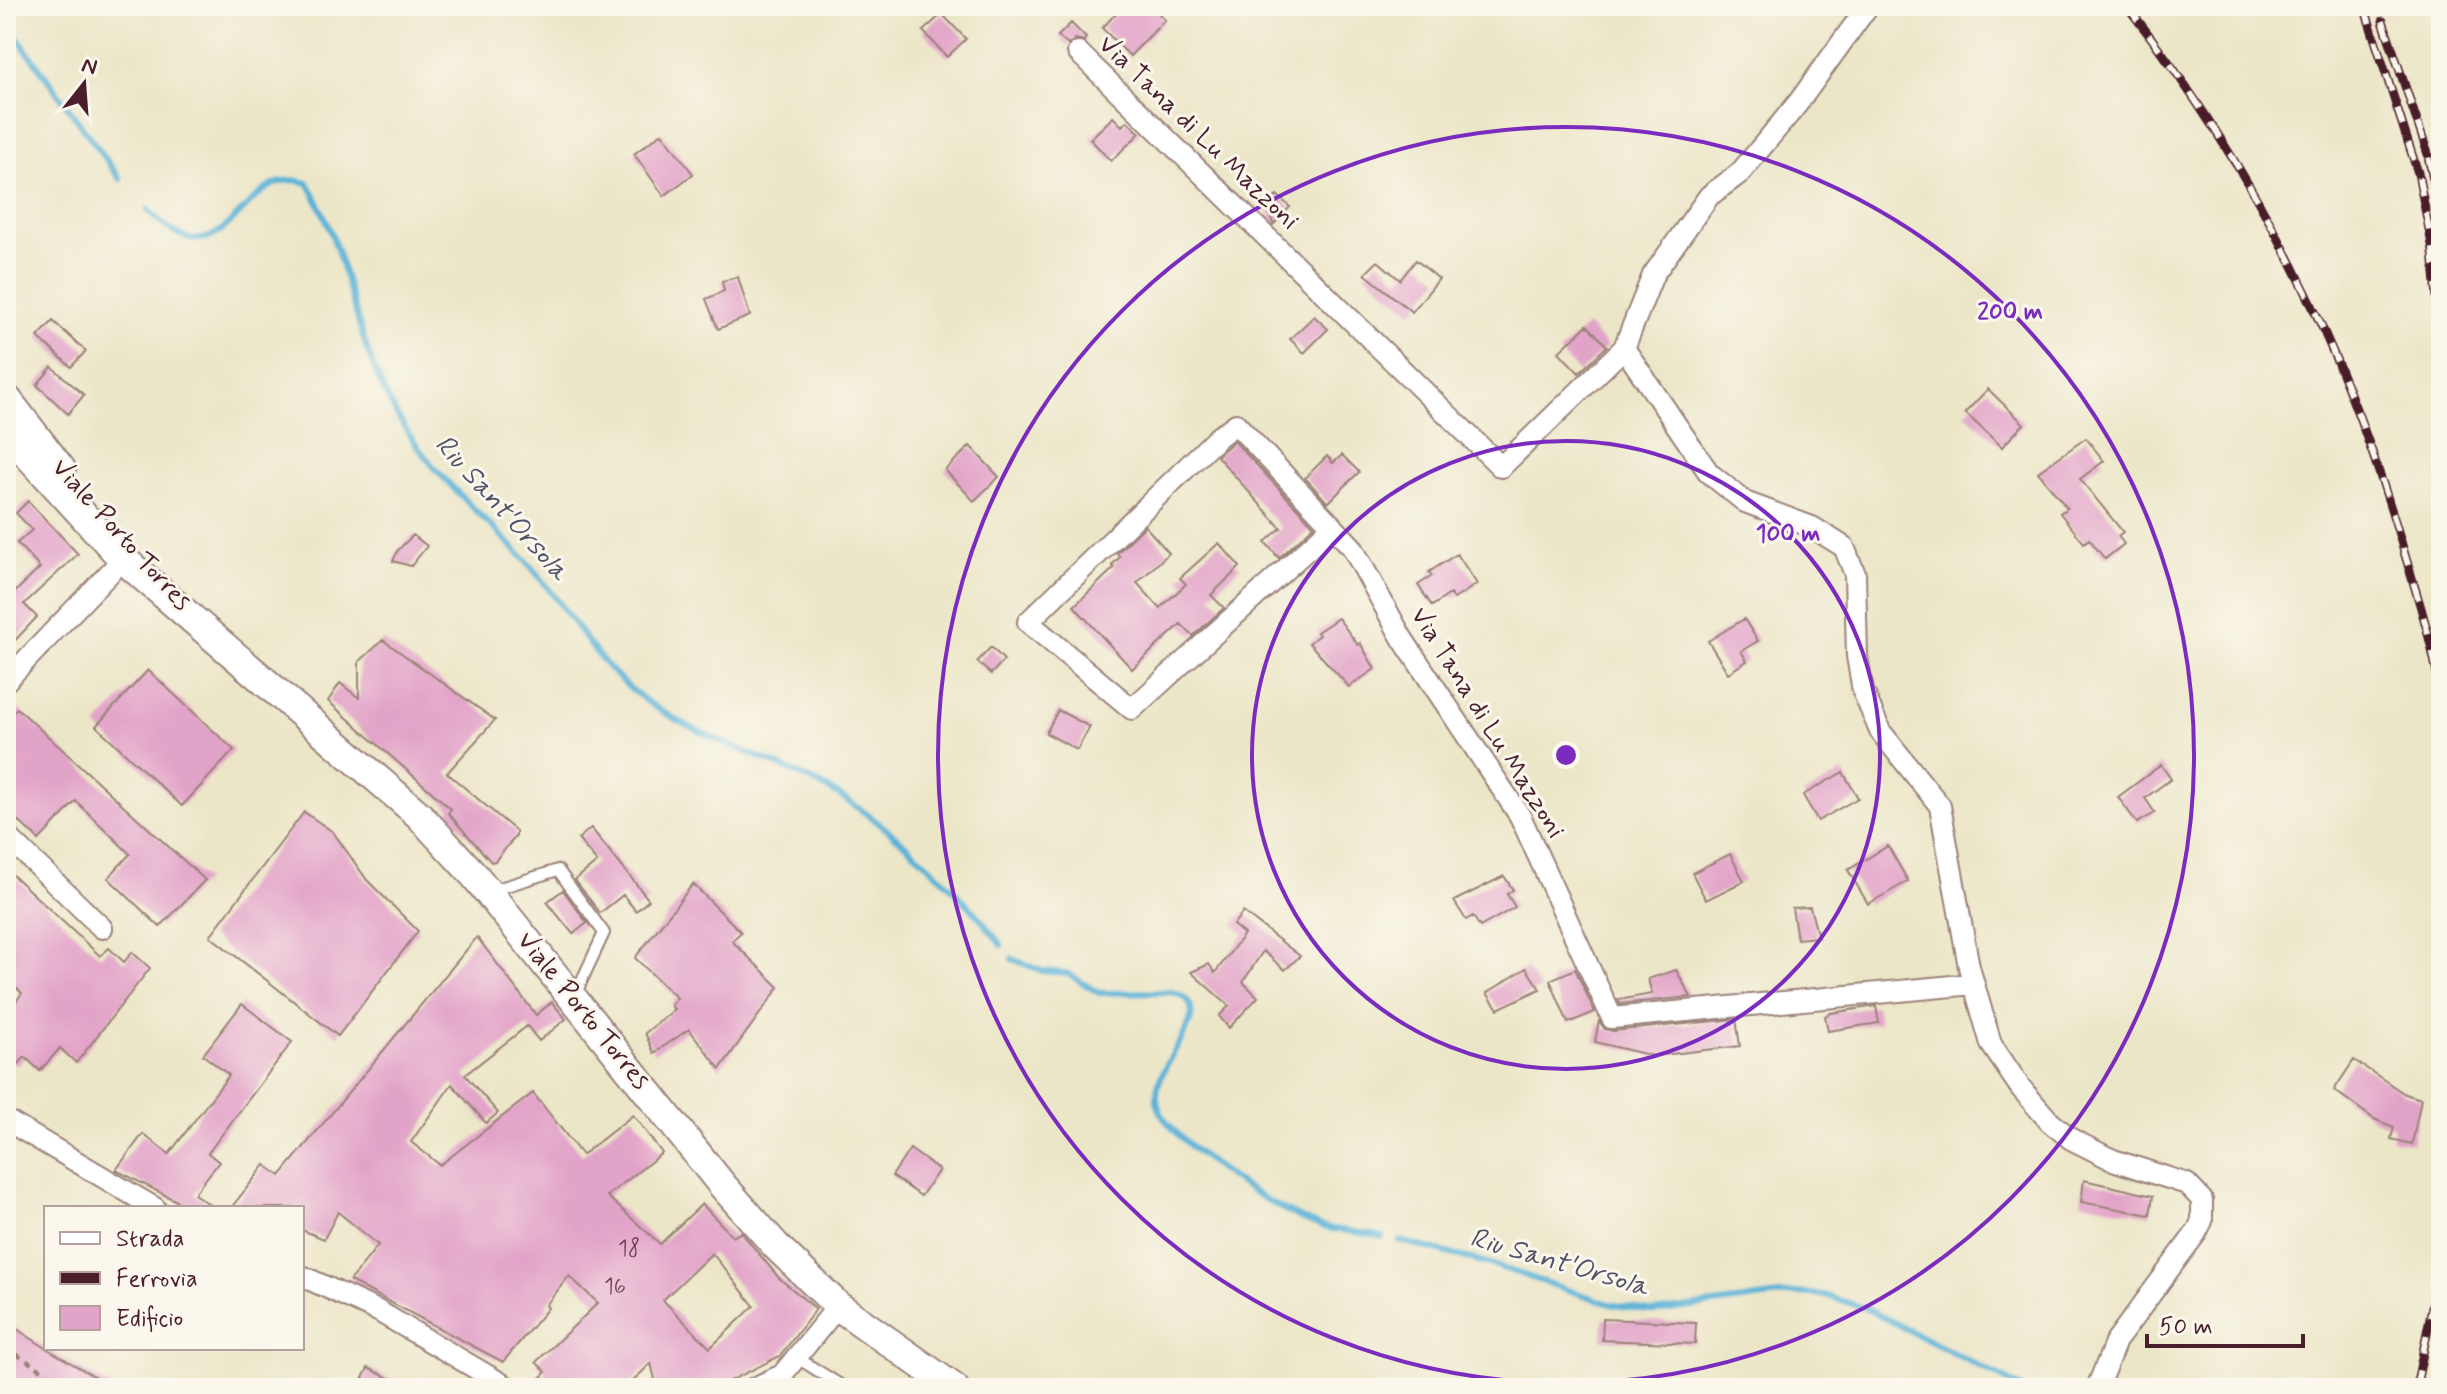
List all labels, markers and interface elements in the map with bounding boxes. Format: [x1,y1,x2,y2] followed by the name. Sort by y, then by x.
[1090,28,1306,238] street label: Via Tana di Lu Mazzoni
[44,44,124,124] north arrow
[78,51,100,82] text: N
[1977,297,2043,328] text: 200 m
[426,427,577,590] water label: Riu Sant'Orsola
[43,452,199,618] street label: Viale Porto Torres
[1756,519,1820,550] text: 100 m
[1402,601,1572,845] street label: Via Tana di Lu Mazzoni
[1552,741,1580,769] centre of rings
[509,925,657,1097] street label: Viale Porto Torres
[44,1206,304,1350] legend
[1465,1220,1654,1306] water label: Riu Sant'Orsola
[116,1224,185,1255] text: Strada
[618,1235,640,1263] house number: 18
[116,1264,198,1295] text: Ferrovia
[604,1273,626,1301] house number: 16
[2147,1298,2303,1348] scale bar
[116,1304,183,1335] text: Edificio
[2159,1312,2213,1343] text: 50 m

